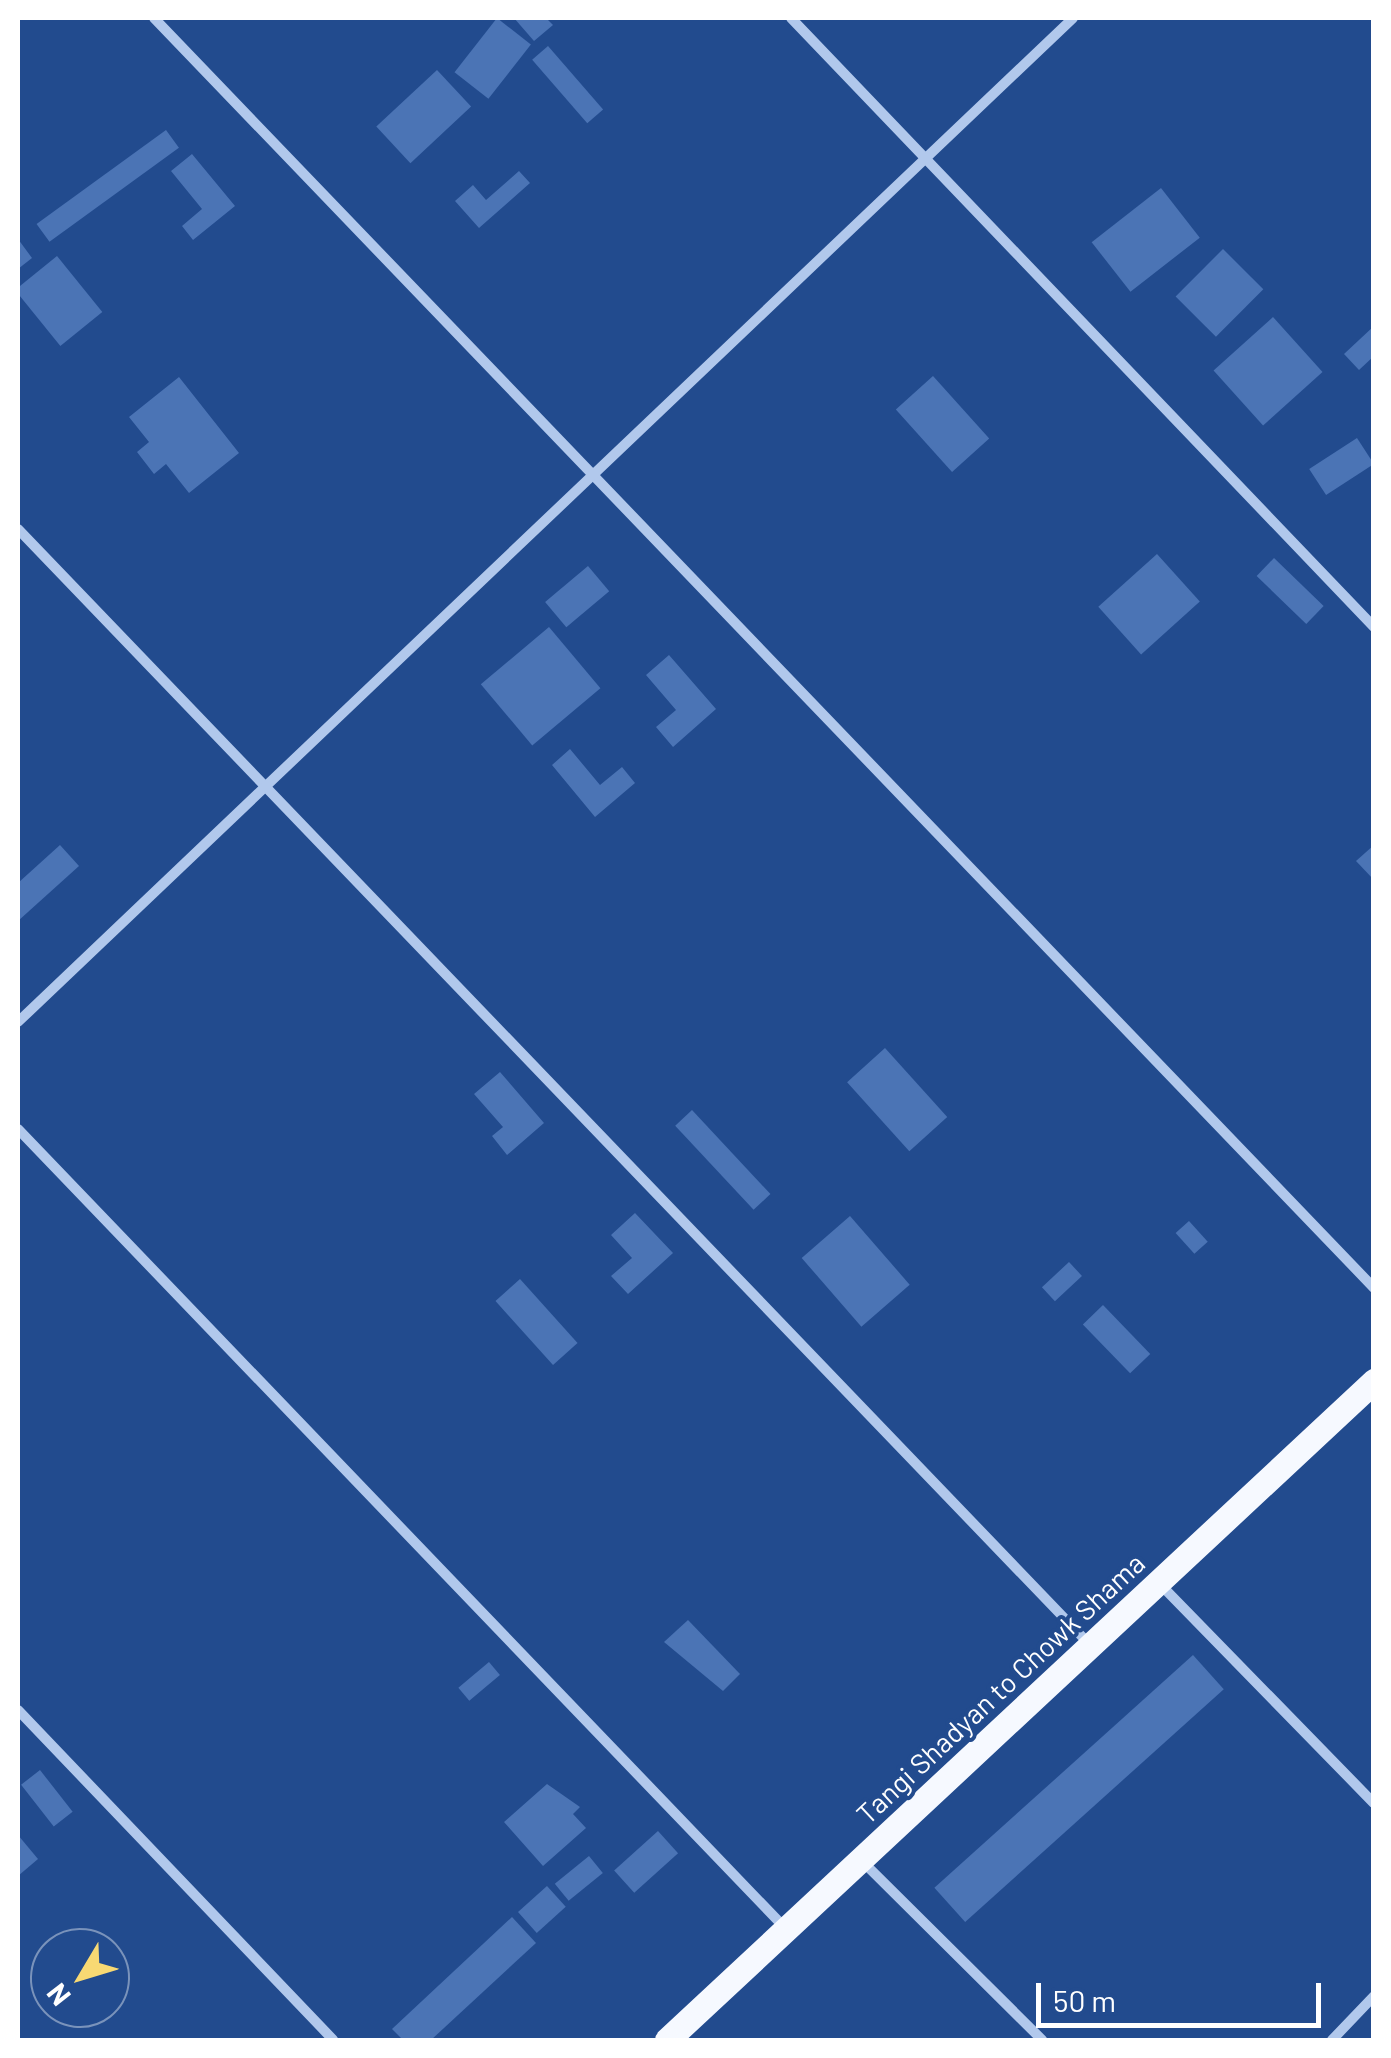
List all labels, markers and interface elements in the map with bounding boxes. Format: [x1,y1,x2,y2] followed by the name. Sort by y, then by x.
[849,1546,1151,1830] street label: Tangi Shadyan to Chowk Shama
[30,1928,130,2028] north arrow
[1041,1963,1326,2025] scale bar
[39,1977,77,2013] text: N
[1053,1982,1116,2018] text: 50 m

